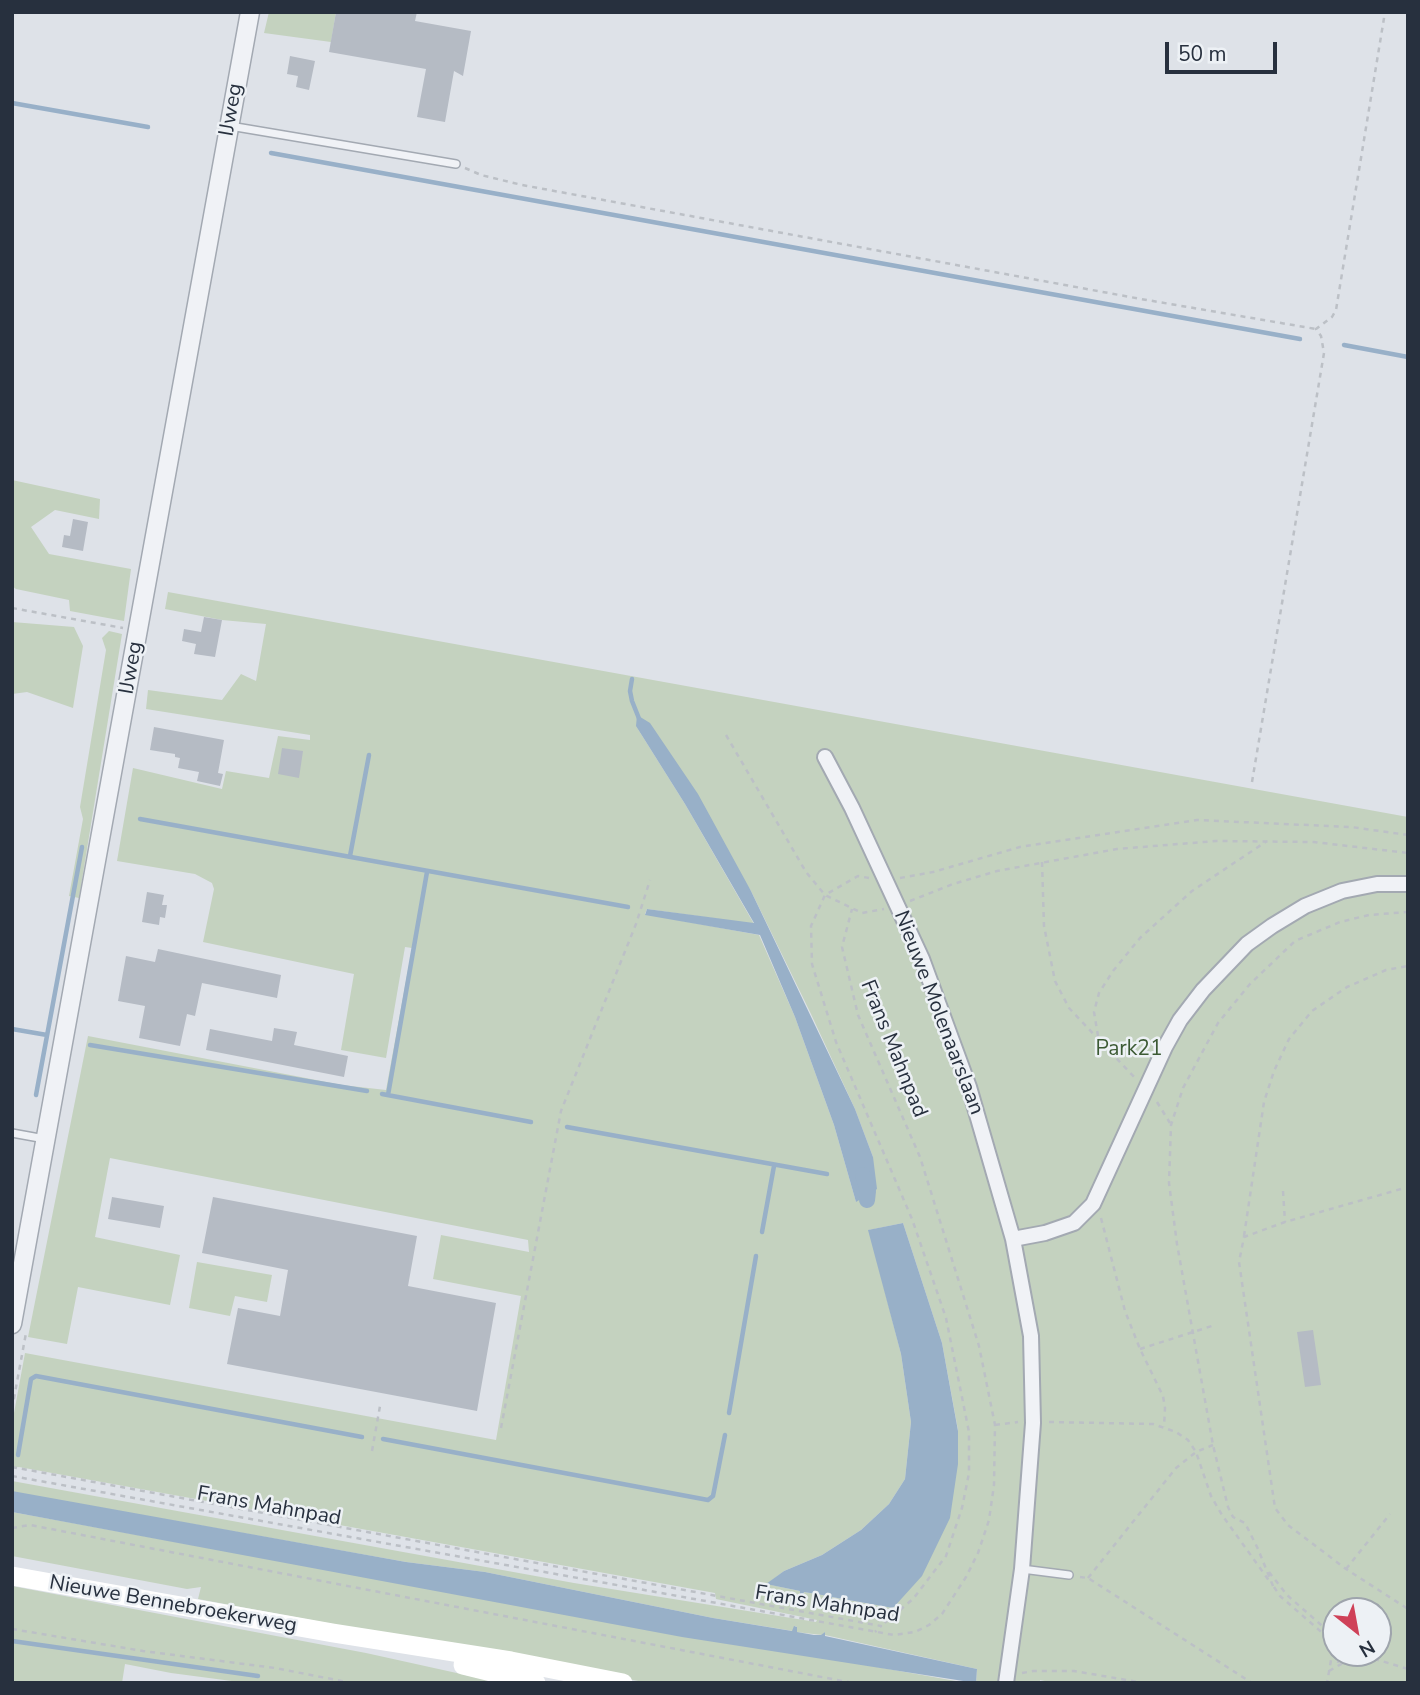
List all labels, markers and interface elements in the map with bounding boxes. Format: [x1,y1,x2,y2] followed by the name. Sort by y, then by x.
[1168,28,1280,72] scale bar
[1178,40,1227,68] text: 50 m
[215,82,249,138] street label: IJweg
[115,640,149,696] street label: IJweg
[887,907,989,1119] street label: Nieuwe Molenaarslaan
[854,977,932,1121] street label: Frans Mahnpad
[1095,1037,1163,1063] park label: Park21
[195,1482,343,1532] street label: Frans Mahnpad
[47,1571,299,1639] street label: Nieuwe Bennebroekerweg
[753,1581,901,1629] street label: Frans Mahnpad
[1322,1597,1392,1667] north arrow
[1354,1633,1380,1663] text: N

